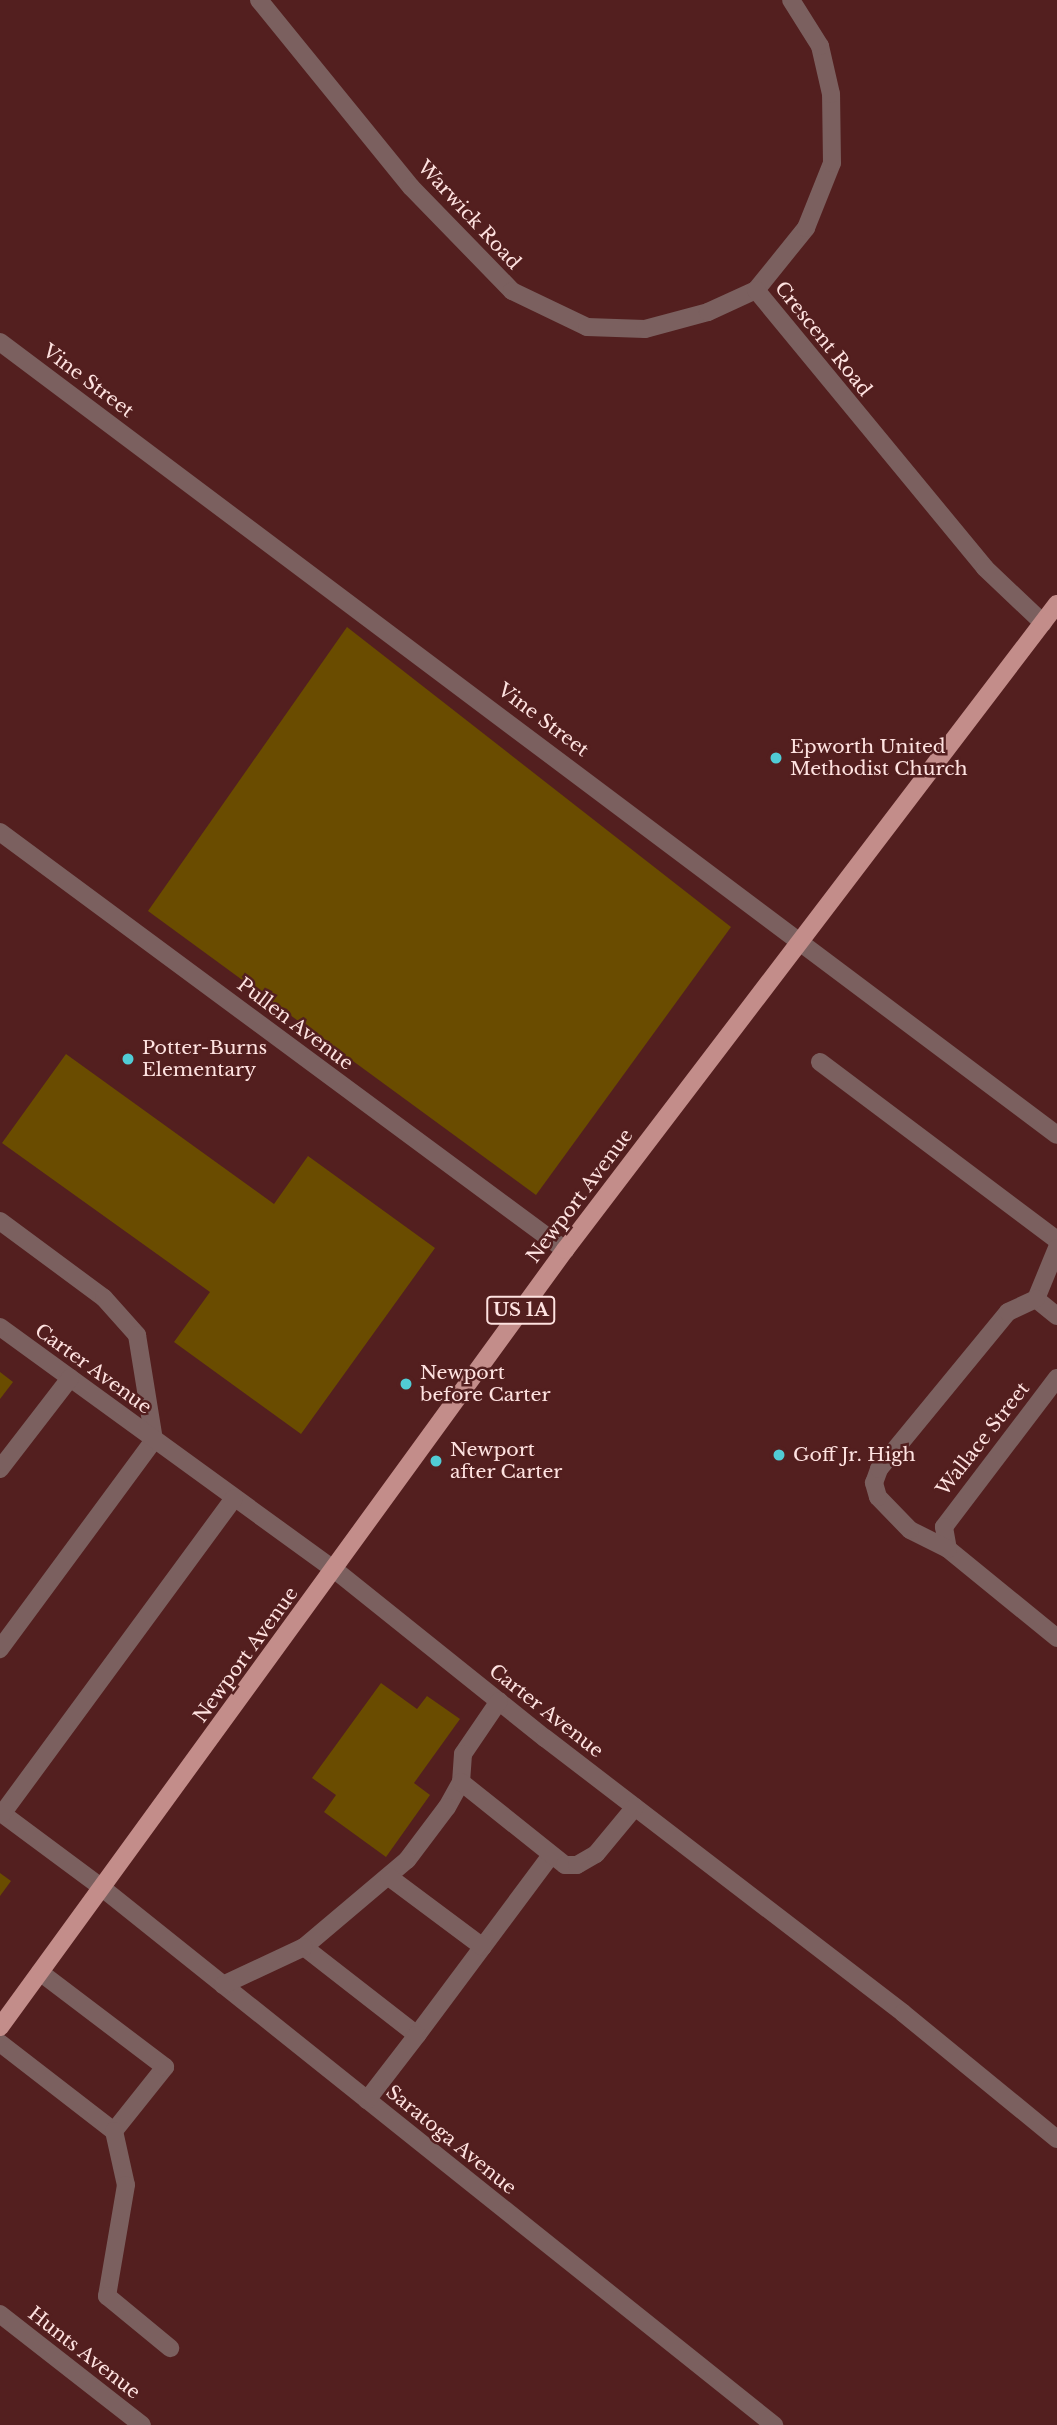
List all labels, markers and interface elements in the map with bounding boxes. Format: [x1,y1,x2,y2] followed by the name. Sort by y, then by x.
[413,156,525,274] street label: Warwick Road
[770,277,876,401] street label: Crescent Road
[38,339,138,423] street label: Vine Street
[493,678,593,762] street label: Vine Street
[790,736,968,780] place label: Epworth United Methodist Church
[768,750,784,766] marker: Epworth United Methodist Church
[232,973,358,1075] street label: Pullen Avenue
[142,1037,267,1081] place label: Potter-Burns Elementary
[120,1051,136,1067] marker: Potter-Burns Elementary
[522,1124,638,1268] street label: Newport Avenue
[486,1296,556,1324] road number: US 1A
[30,1319,156,1419] street label: Carter Avenue
[420,1362,550,1406] place label: Newport before Carter
[398,1376,414,1392] marker: Newport before Carter
[932,1378,1034,1500] street label: Wallace Street
[450,1439,563,1483] place label: Newport after Carter
[793,1444,916,1466] place label: Goff Jr. High
[771,1447,787,1463] marker: Goff Jr. High
[428,1453,444,1469] marker: Newport after Carter
[189,1582,303,1728] street label: Newport Avenue
[484,1659,608,1763] street label: Carter Avenue
[381,2080,521,2200] street label: Saratoga Avenue
[23,2302,145,2404] street label: Hunts Avenue

